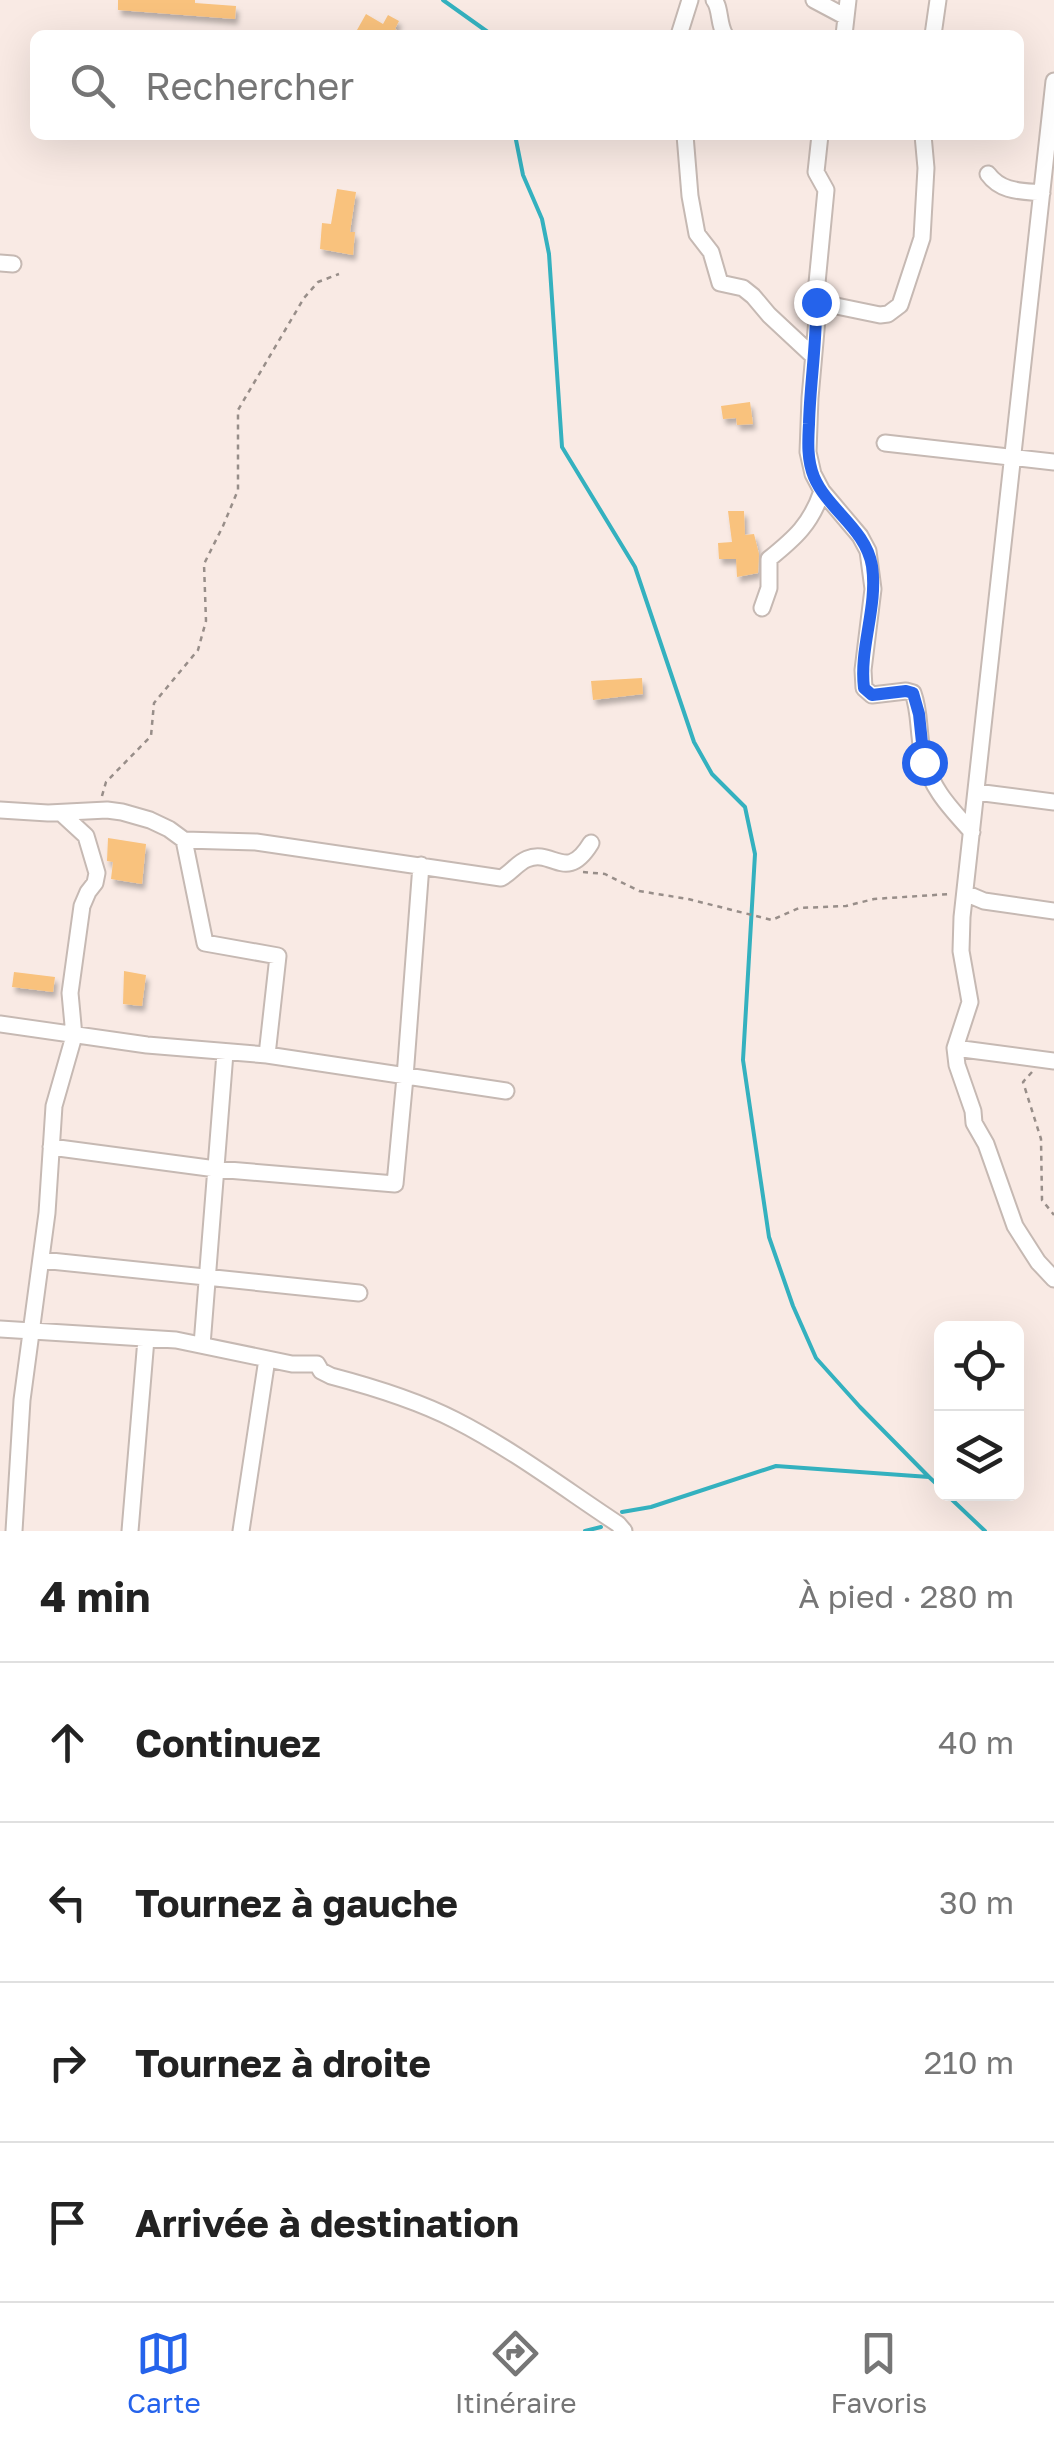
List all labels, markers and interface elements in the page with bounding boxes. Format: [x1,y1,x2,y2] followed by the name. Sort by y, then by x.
[30,30,1024,140] search box
[65,58,120,113] icon: search
[145,63,354,108] text: Rechercher
[794,280,840,326] route end
[902,740,948,786] route start
[934,1321,1024,1501] map controls
[934,1321,1024,1411] button: locate
[934,1411,1024,1501] button: layers
[40,1571,150,1621] text: 4 min
[798,1577,1014,1615] text: À pied · 280 m
[40,1715,95,1770] icon: ahead
[135,1720,321,1765] text: Continuez
[938,1723,1014,1761] text: 40 m
[40,1875,95,1930] icon: left
[135,1880,458,1925] text: Tournez à gauche
[939,1883,1014,1921] text: 30 m
[40,2035,95,2090] icon: right
[135,2040,431,2085] text: Tournez à droite
[924,2043,1014,2081] text: 210 m
[40,2195,95,2250] icon: arrive
[135,2200,519,2245] text: Arrivée à destination
[127,2326,201,2419] tab: Carte
[455,2326,577,2419] tab: Itinéraire
[830,2326,927,2419] tab: Favoris

